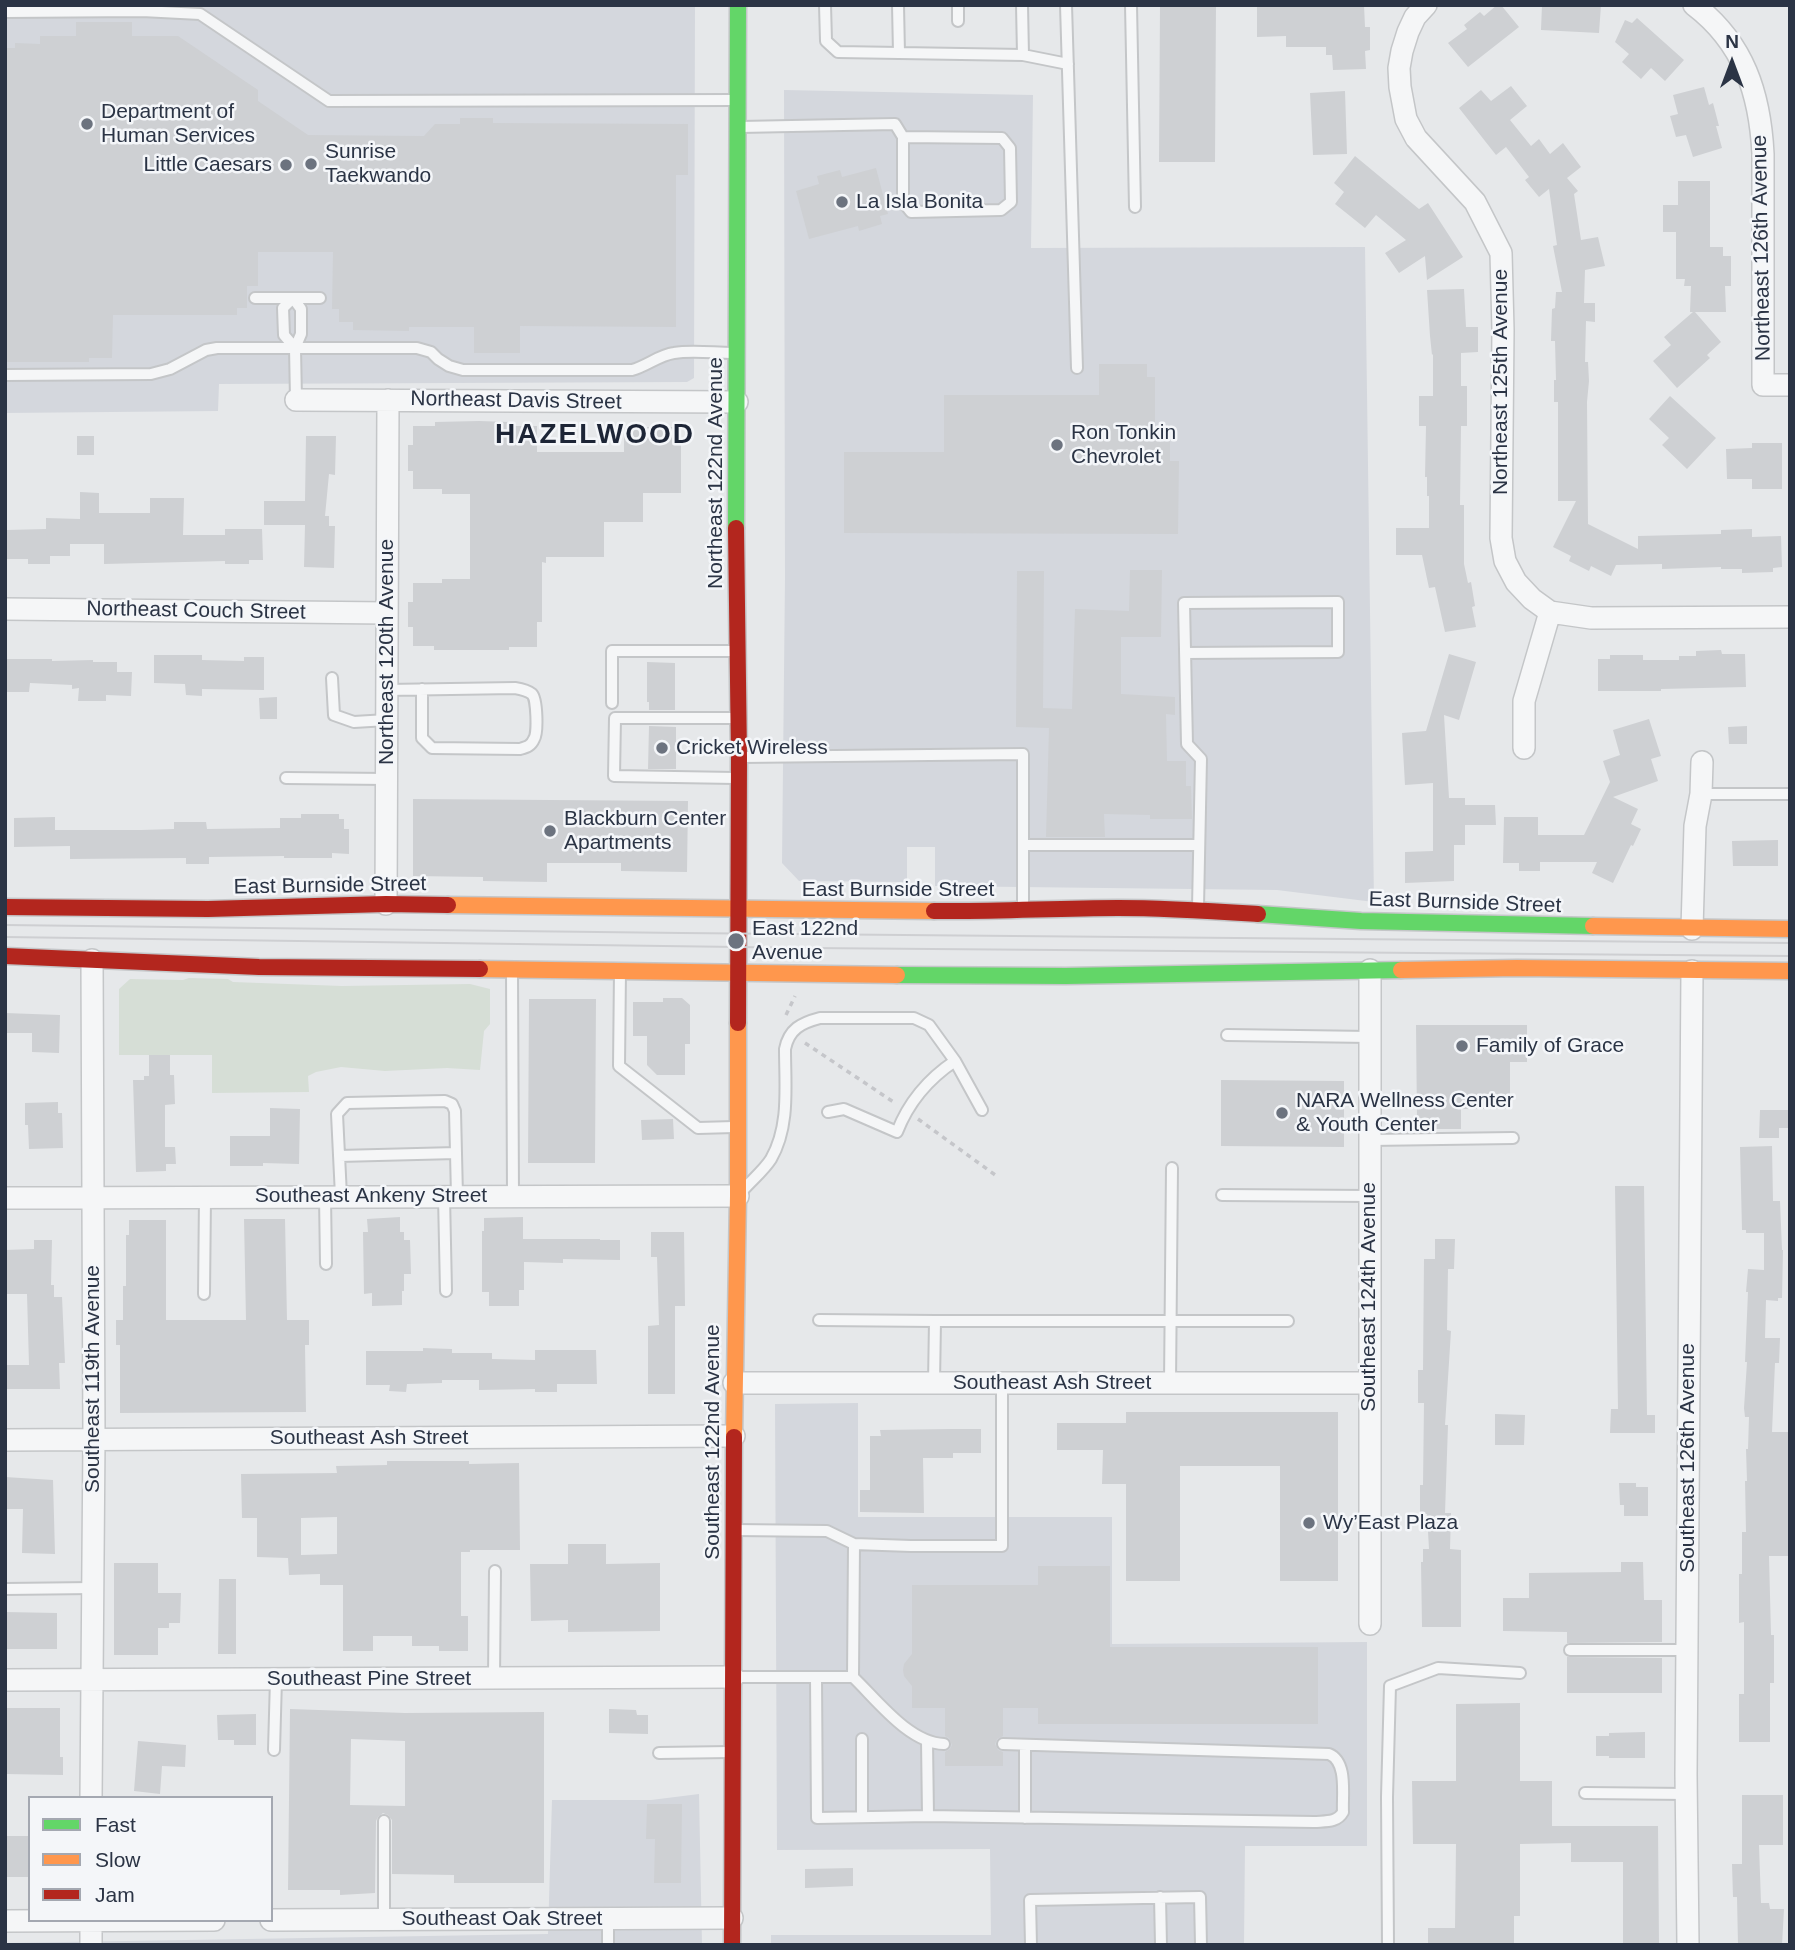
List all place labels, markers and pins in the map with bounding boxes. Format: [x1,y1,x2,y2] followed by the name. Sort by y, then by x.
[101,99,255,149] place label: Department of Human Services
[79,116,95,132] marker: Department of Human Services
[325,139,431,189] place label: Sunrise Taekwando
[144,152,272,178] place label: Little Caesars
[303,156,319,172] marker: Sunrise Taekwando
[278,157,294,173] marker: Little Caesars
[856,189,983,215] place label: La Isla Bonita
[834,194,850,210] marker: La Isla Bonita
[1071,420,1176,470] place label: Ron Tonkin Chevrolet
[1049,437,1065,453] marker: Ron Tonkin Chevrolet
[676,735,828,761] place label: Cricket Wireless
[654,740,670,756] marker: Cricket Wireless
[564,806,726,856] place label: Blackburn Center Apartments
[542,823,558,839] marker: Blackburn Center Apartments
[752,916,858,966] place label: East 122nd Avenue
[726,931,746,951] marker: East 122nd Avenue
[1476,1033,1624,1059] place label: Family of Grace
[1454,1038,1470,1054] marker: Family of Grace
[1296,1088,1514,1138] place label: NARA Wellness Center & Youth Center
[1274,1105,1290,1121] marker: NARA Wellness Center & Youth Center
[1323,1510,1458,1536] place label: Wy’East Plaza
[1301,1515,1317,1531] marker: Wy’East Plaza

